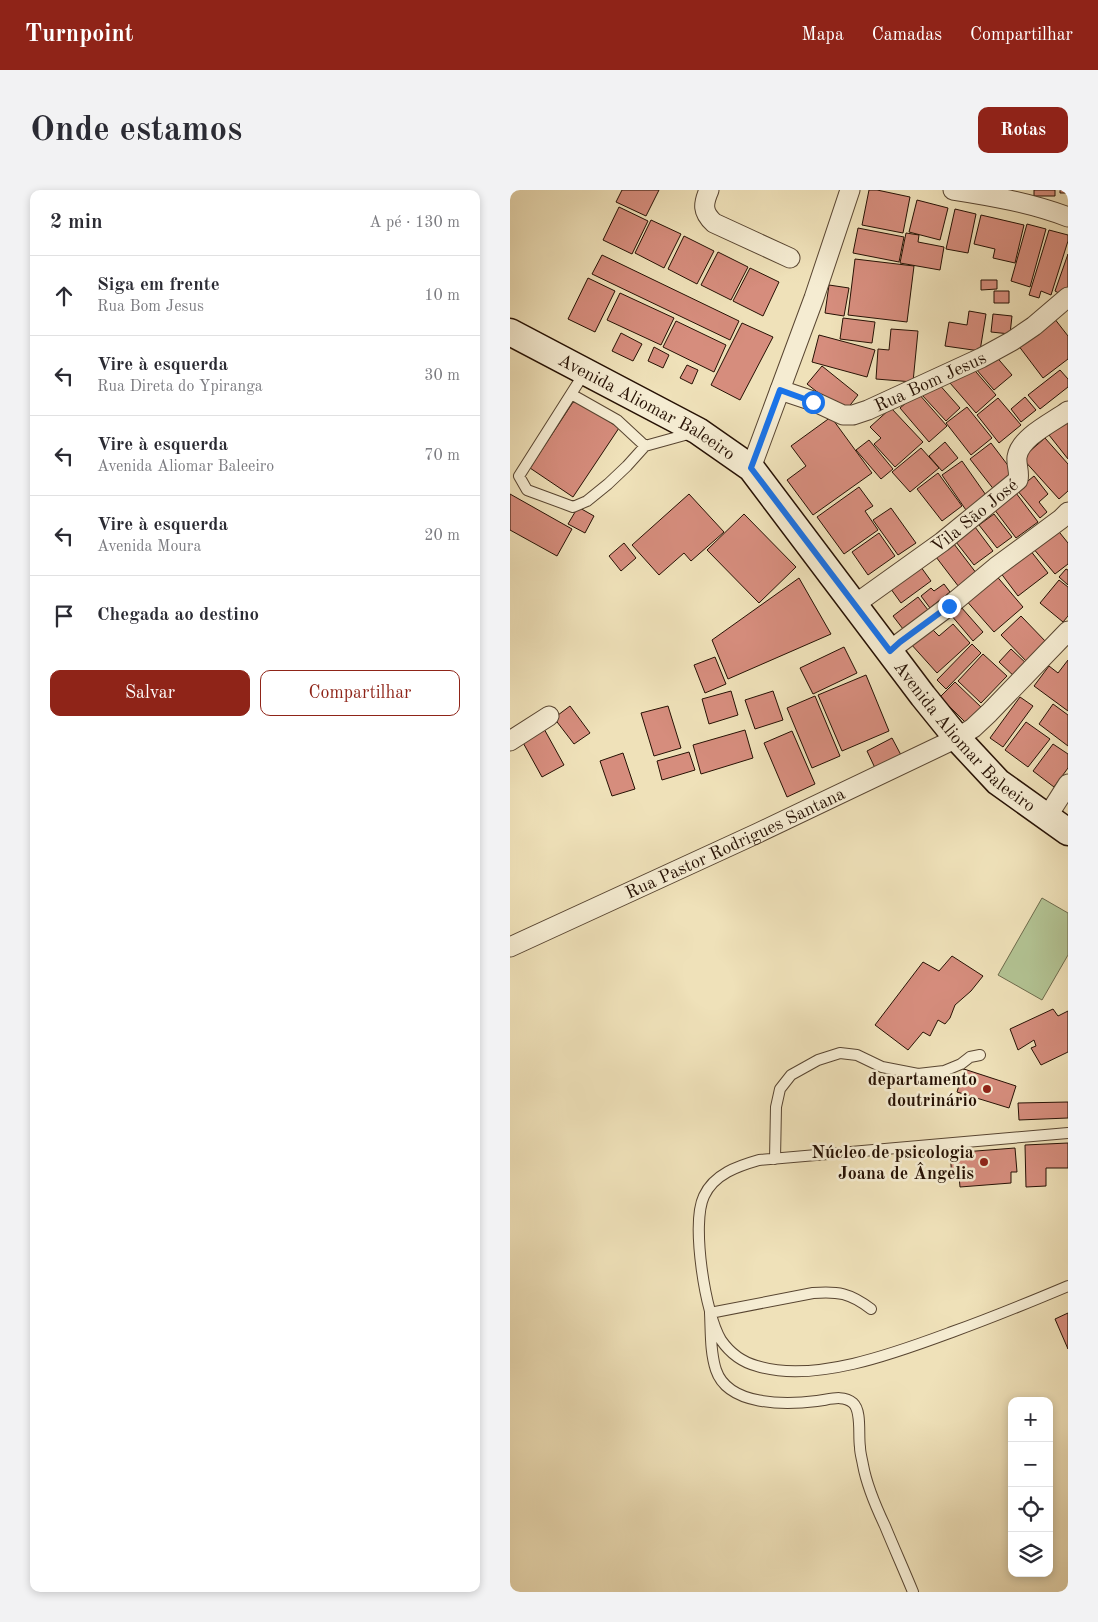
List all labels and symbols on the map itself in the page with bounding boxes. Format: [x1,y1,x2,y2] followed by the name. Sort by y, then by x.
[872,349,990,416] street label: Rua Bom Jesus
[555,351,738,464] street label: Avenida Aliomar Baleeiro
[802,391,825,414] route start
[928,476,1022,557] street label: Vila São José
[938,595,961,618] route end
[890,658,1038,816] street label: Avenida Aliomar Baleeiro
[623,785,848,903] street label: Rua Pastor Rodrigues Santana
[868,1071,977,1110] place label: departamento doutrinário
[981,1083,993,1095] marker: departamento doutrinário
[811,1144,974,1183] place label: Núcleo de psicologia Joana de Ângelis
[978,1156,990,1168] marker: Núcleo de psicologia Joana de Ângelis

